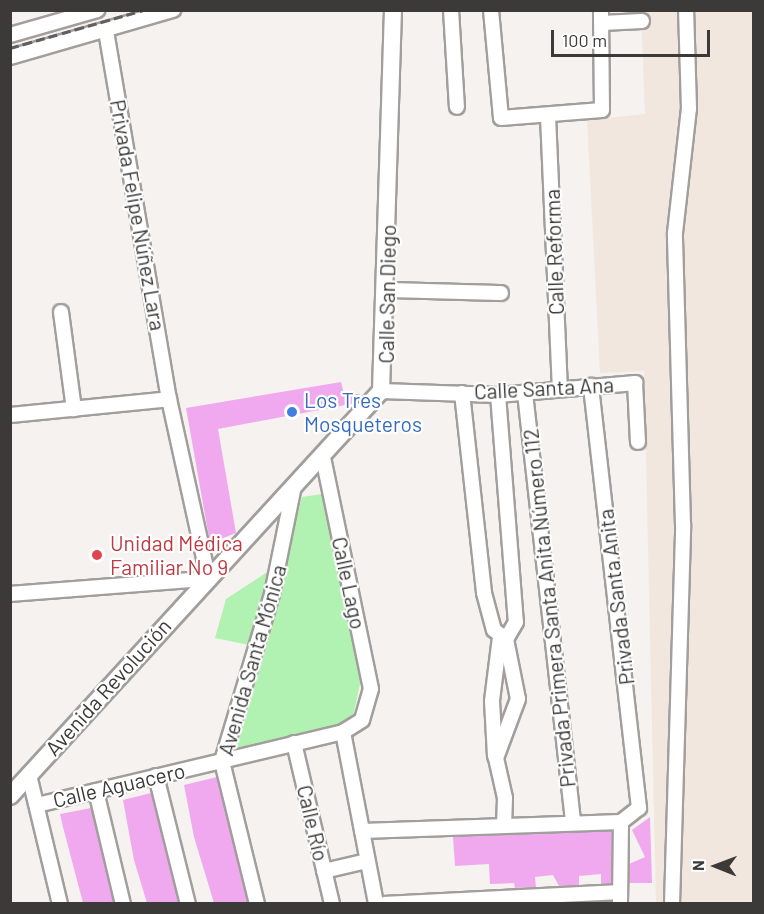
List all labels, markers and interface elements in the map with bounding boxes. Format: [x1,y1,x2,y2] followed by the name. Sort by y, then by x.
[554,18,713,56] scale bar
[562,29,607,51] text: 100 m
[105,98,171,332] street label: Privada Felipe Núñez Lara
[539,189,569,315] street label: Calle Reforma
[373,224,401,364] street label: Calle San Diego
[473,372,615,404] street label: Calle Santa Ana
[304,387,422,437] place label: Los Tres Mosqueteros
[285,405,299,419] marker: Los Tres Mosqueteros
[518,427,580,789] street label: Privada Primera Santa Anita Número 112
[593,508,639,686] street label: Privada Santa Anita
[110,530,243,580] place label: Unidad Médica Familiar No 9
[327,535,371,631] street label: Calle Lago
[88,546,106,564] marker: Unidad Médica Familiar No 9
[213,562,291,758] street label: Avenida Santa Mónica
[40,613,176,761] street label: Avenida Revolución
[50,758,188,812] street label: Calle Aguacero
[292,783,334,863] street label: Calle Río
[686,836,746,896] north arrow
[688,860,707,871] text: N

